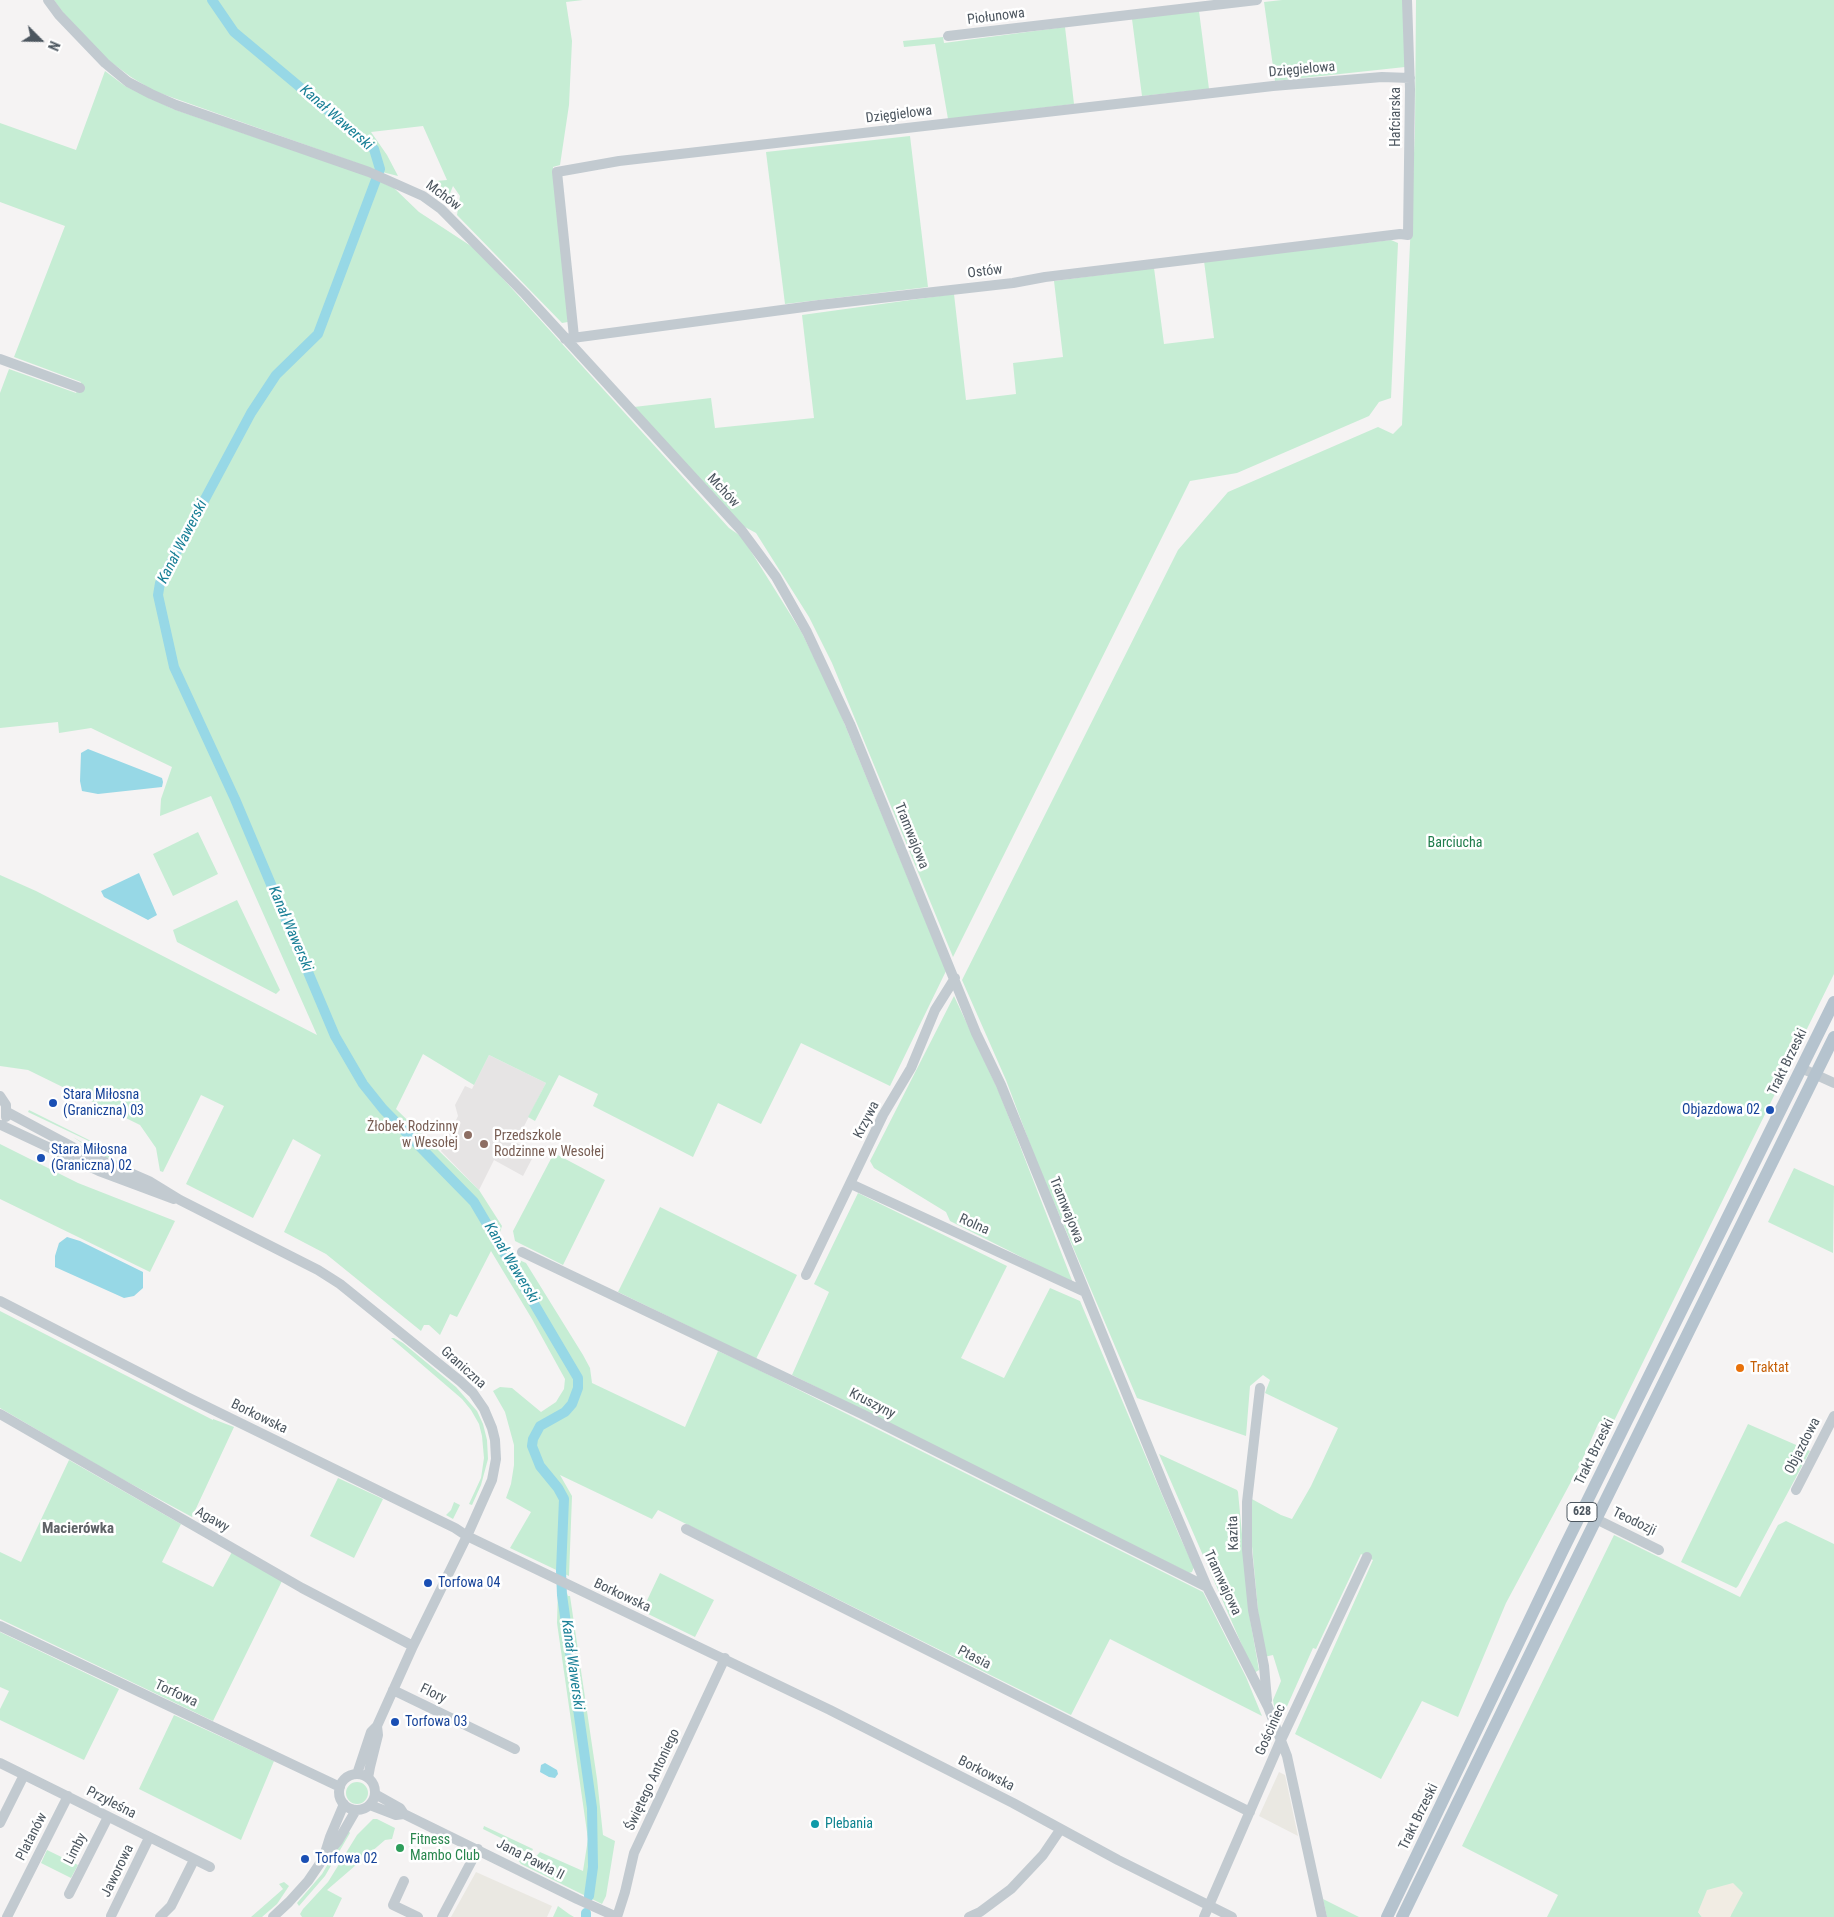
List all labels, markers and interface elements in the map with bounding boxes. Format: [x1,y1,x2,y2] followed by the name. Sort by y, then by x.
[966,5,1026,29] street label: Piołunowa
[15,15,65,65] north arrow
[45,39,63,53] text: N
[1268,59,1336,81] street label: Dzięgielowa
[296,81,376,155] water label: Kanał Wawerski
[1388,87,1404,147] street label: Hafciarska
[865,103,933,127] street label: Dzięgielowa
[422,177,464,215] street label: Mchów
[967,262,1003,282] street label: Ostów
[703,471,743,511] street label: Mchów
[154,497,212,587] water label: Kanał Wawerski
[890,801,932,871] street label: Tramwajowa
[1428,835,1482,851] park label: Barciucha
[264,884,316,974] water label: Kanał Wawerski
[1765,1026,1811,1098] street label: Trakt Brzeski
[63,1087,144,1120] place label: Stara Miłosna (Graniczna) 03
[47,1097,59,1109] marker: Stara Miłosna (Graniczna) 03
[851,1099,883,1141] street label: Krzywa
[1682,1102,1760,1118] place label: Objazdowa 02
[1764,1104,1776,1116] marker: Objazdowa 02
[367,1119,458,1152] place label: Żłobek Rodzinny w Wesołej
[494,1128,604,1160] place label: Przedszkole Rodzinne w Wesołej
[462,1129,474,1141] marker: Żłobek Rodzinny w Wesołej
[478,1138,490,1150] marker: Przedszkole Rodzinne w Wesołej
[51,1142,132,1174] place label: Stara Miłosna (Graniczna) 02
[35,1152,47,1164] marker: Stara Miłosna (Graniczna) 02
[1045,1175,1087,1245] street label: Tramwajowa
[956,1211,992,1239] street label: Rolna
[480,1219,542,1307] water label: Kanał Wawerski
[437,1343,489,1393] street label: Graniczna
[1750,1360,1789,1376] place label: Traktat
[1734,1362,1746,1374] marker: Traktat
[846,1385,898,1423] street label: Kruszyny
[228,1396,290,1438] street label: Borkowska
[1782,1415,1824,1477] street label: Objazdowa
[1572,1416,1618,1488] street label: Trakt Brzeski
[1567,1502,1597,1521] road number: 628
[192,1504,232,1536] street label: Agawy
[1609,1504,1659,1540] street label: Teodozji
[1225,1515,1243,1551] street label: Kazita
[42,1520,114,1538] district label: Macierówka
[1200,1548,1244,1618] street label: Tramwajowa
[438,1575,500,1591] place label: Torfowa 04
[591,1576,653,1616] street label: Borkowska
[422,1577,434,1589] marker: Torfowa 04
[557,1619,587,1711] water label: Kanał Wawerski
[955,1643,993,1673] street label: Ptasia
[152,1677,200,1711] street label: Torfowa
[417,1680,449,1708] street label: Flory
[1252,1702,1290,1758] street label: Gościniec
[405,1714,467,1730] place label: Torfowa 03
[389,1716,401,1728] marker: Torfowa 03
[622,1726,684,1834] street label: Świętego Antoniego
[955,1753,1017,1795] street label: Borkowska
[1396,1781,1442,1853] street label: Trakt Brzeski
[83,1783,139,1823] street label: Przyleśna
[13,1810,51,1864] street label: Platanów
[825,1816,873,1832] place label: Plebania
[809,1818,821,1830] marker: Plebania
[61,1830,91,1868] street label: Limby
[410,1832,480,1864] place label: Fitness Mambo Club
[493,1836,567,1884] street label: Jana Pawła II
[98,1842,138,1900] street label: Jaworowa
[394,1842,406,1854] marker: Fitness Mambo Club
[315,1851,377,1867] place label: Torfowa 02
[299,1853,311,1865] marker: Torfowa 02

